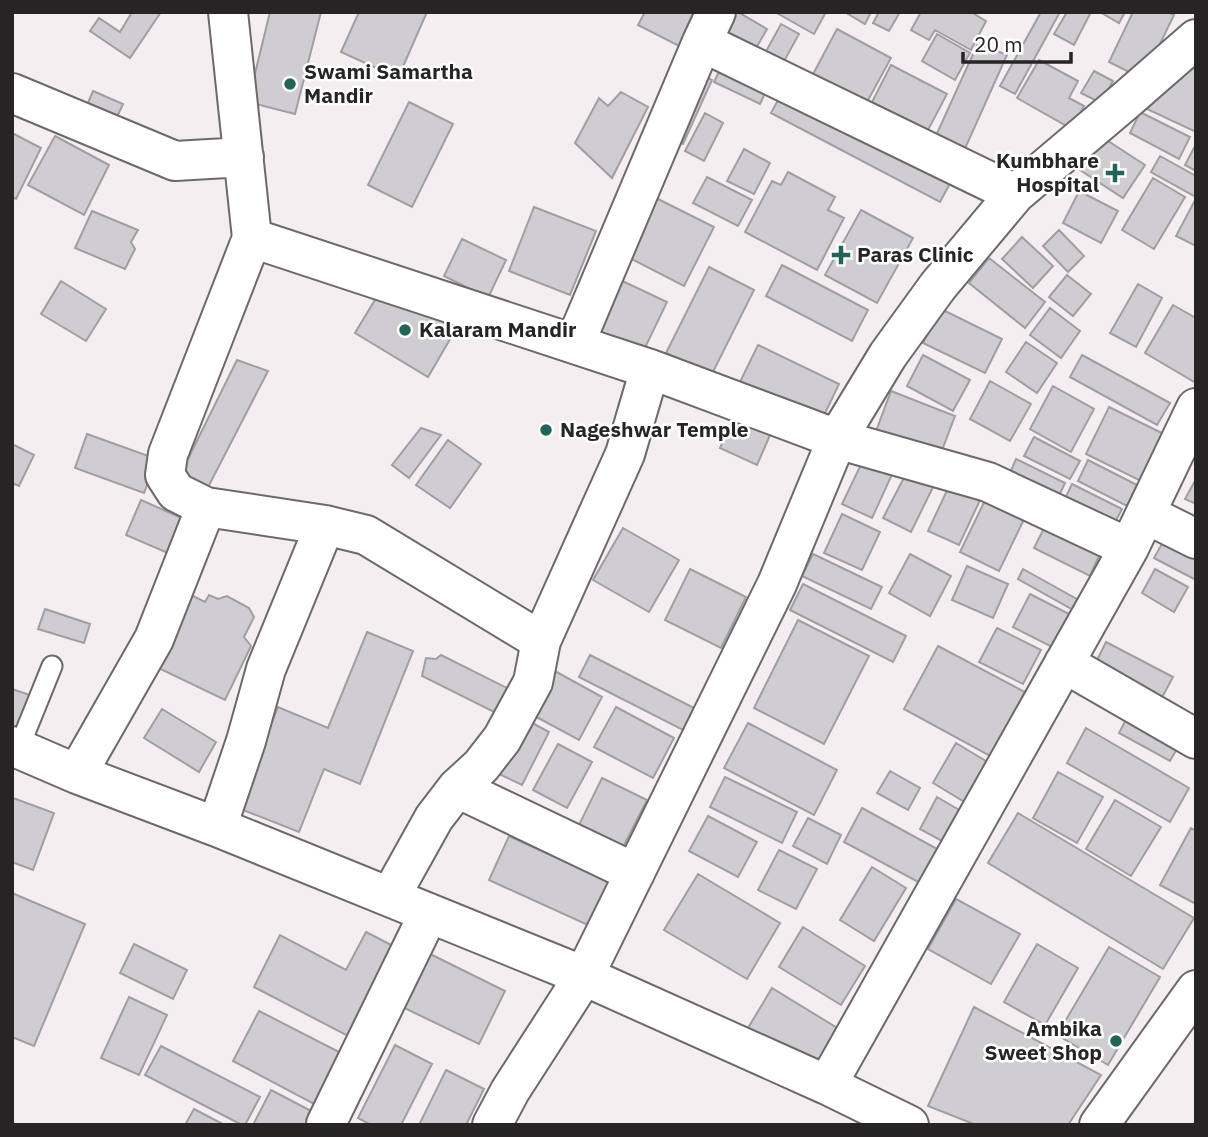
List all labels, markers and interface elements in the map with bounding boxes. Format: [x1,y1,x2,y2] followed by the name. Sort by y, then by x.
[963,21,1072,65] scale bar
[974,30,1023,58] text: 20 m
[304,57,473,109] place label: Swami Samartha Mandir
[282,76,298,92] marker: Swami Samartha Mandir
[996,146,1099,198] place label: Kumbhare Hospital
[1105,163,1125,183] marker: Kumbhare Hospital
[857,240,974,268] place label: Paras Clinic
[831,245,851,265] marker: Paras Clinic
[419,315,577,343] place label: Kalaram Mandir
[397,322,413,338] marker: Kalaram Mandir
[560,415,749,443] place label: Nageshwar Temple
[538,422,554,438] marker: Nageshwar Temple
[985,1014,1102,1066] place label: Ambika Sweet Shop
[1108,1033,1124,1049] marker: Ambika Sweet Shop

